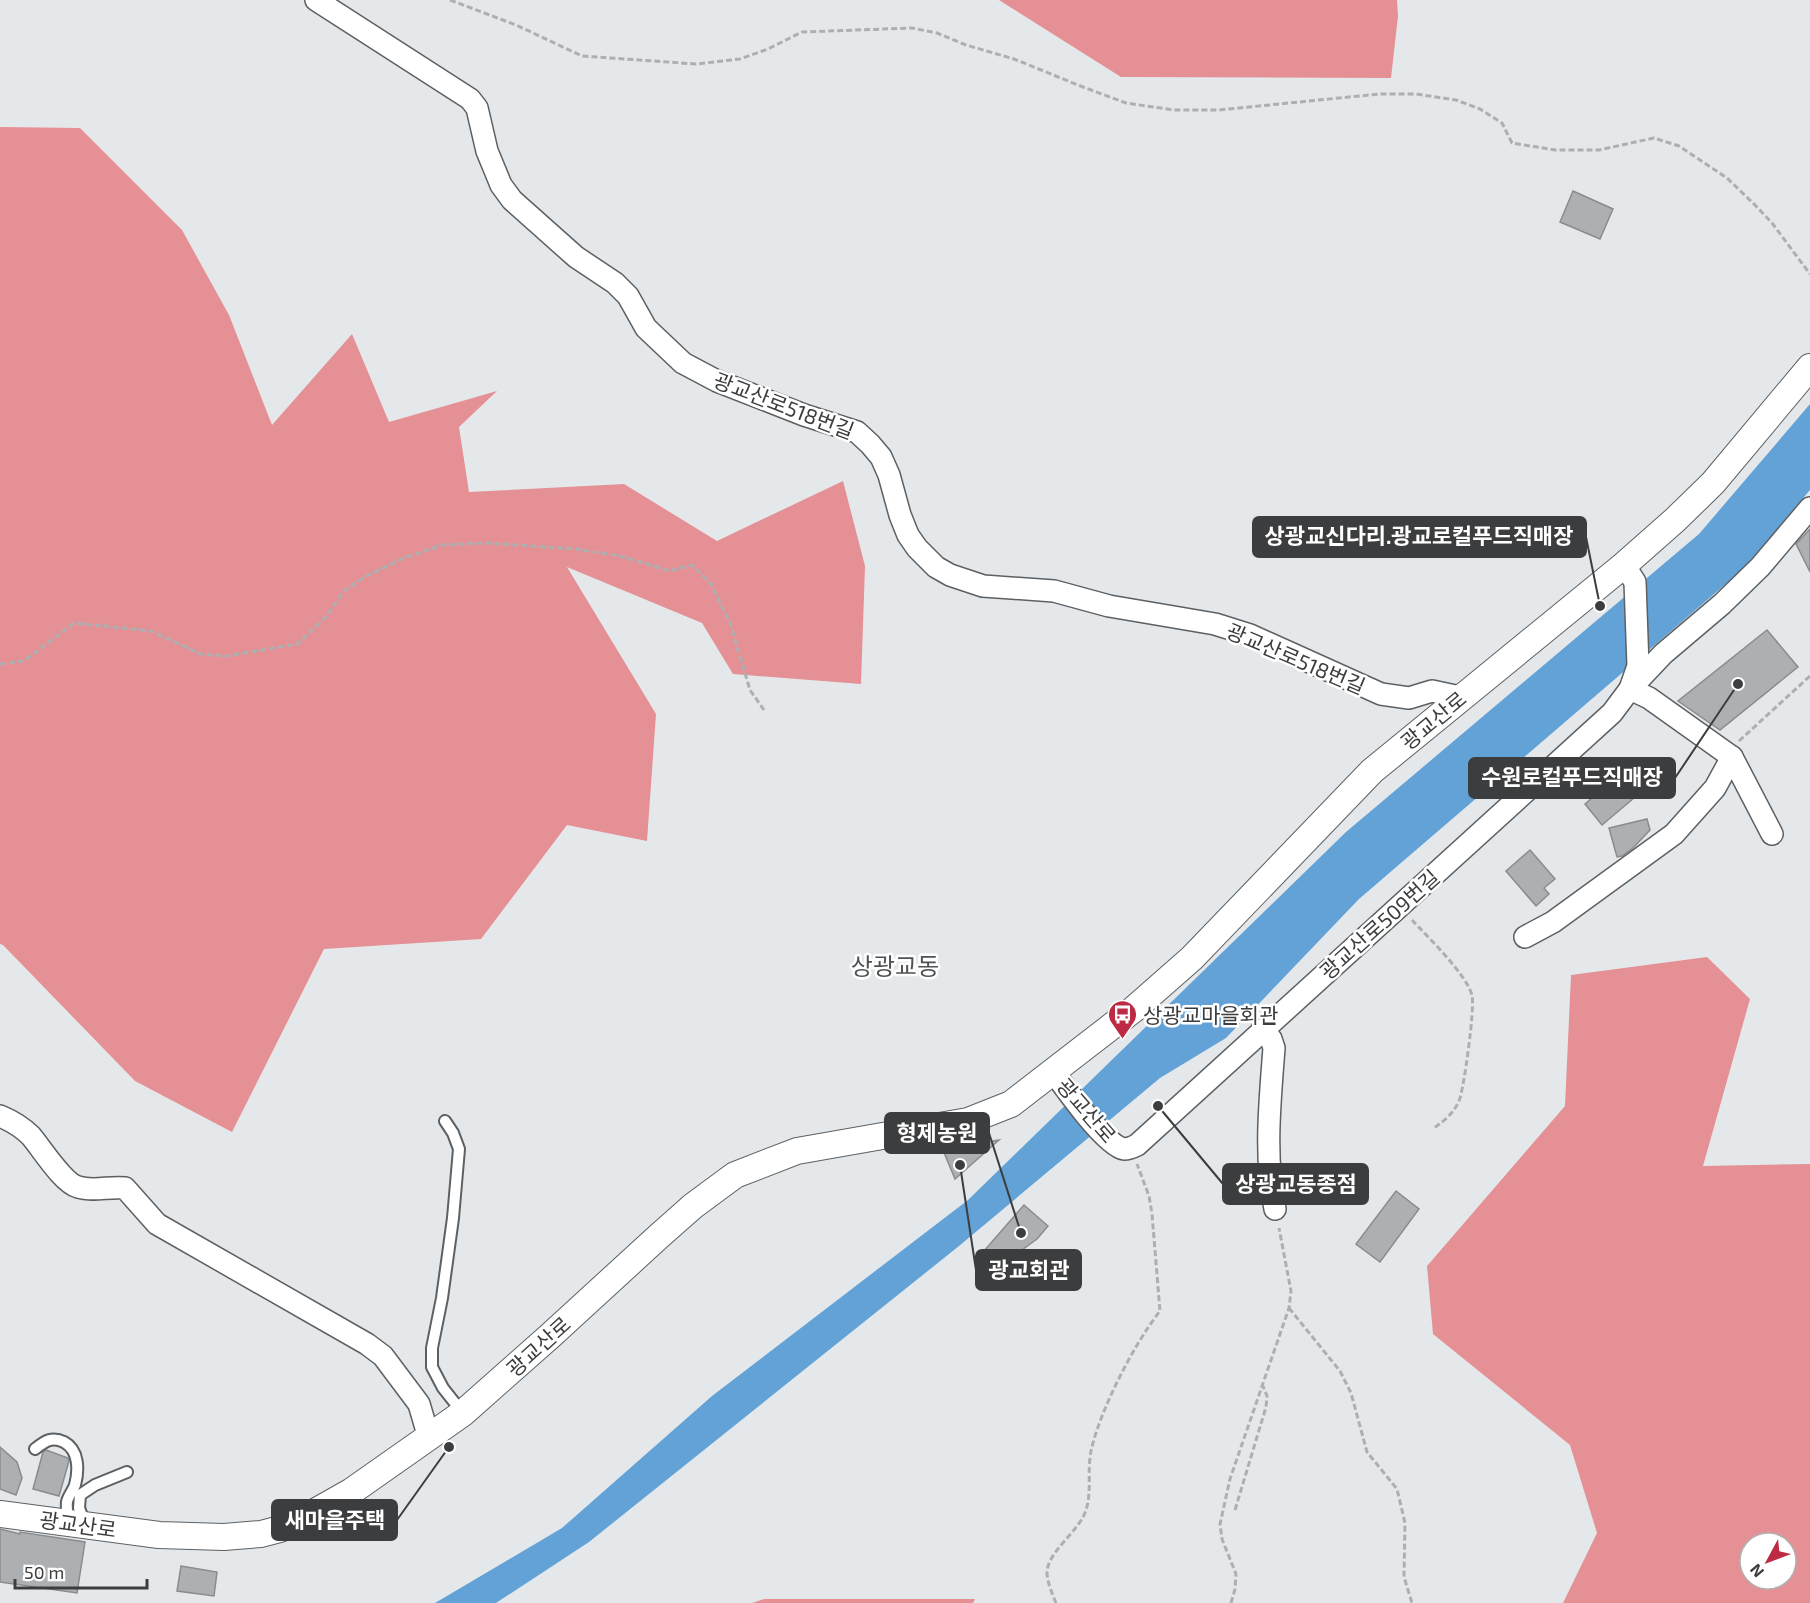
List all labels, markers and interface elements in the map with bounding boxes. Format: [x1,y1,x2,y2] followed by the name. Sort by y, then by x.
[710,367,858,443] street label: 광교산로518번길
[1253,517,1586,557] callout: 상광교신다리.광교로컬푸드직매장
[1265,522,1573,548] text: 상광교신다리.광교로컬푸드직매장
[1223,618,1369,698] street label: 광교산로518번길
[1395,686,1471,754] street label: 광교산로
[1469,758,1675,798] callout: 수원로컬푸드직매장
[1481,763,1663,789] text: 수원로컬푸드직매장
[1314,864,1444,984] street label: 광교산로509번길
[851,951,939,980] district label: 상광교동
[1106,998,1138,1040] bus stop icon: 상광교마을회관
[1143,1002,1278,1027] place label: 상광교마을회관
[1052,1073,1122,1147] street label: 광교산로
[885,1113,989,1153] callout: 형제농원
[897,1119,977,1145] text: 형제농원
[1223,1164,1368,1204] callout: 상광교동종점
[1235,1170,1357,1196] text: 상광교동종점
[976,1250,1081,1290] callout: 광교회관
[989,1256,1069,1282] text: 광교회관
[501,1311,575,1381] street label: 광교산로
[272,1500,397,1540] callout: 새마을주택
[38,1506,118,1542] street label: 광교산로
[284,1506,386,1532] text: 새마을주택
[1738,1531,1798,1591] north arrow
[15,1552,147,1590] scale bar
[24,1561,64,1583] text: 50 m
[1745,1561,1767,1582] text: N

